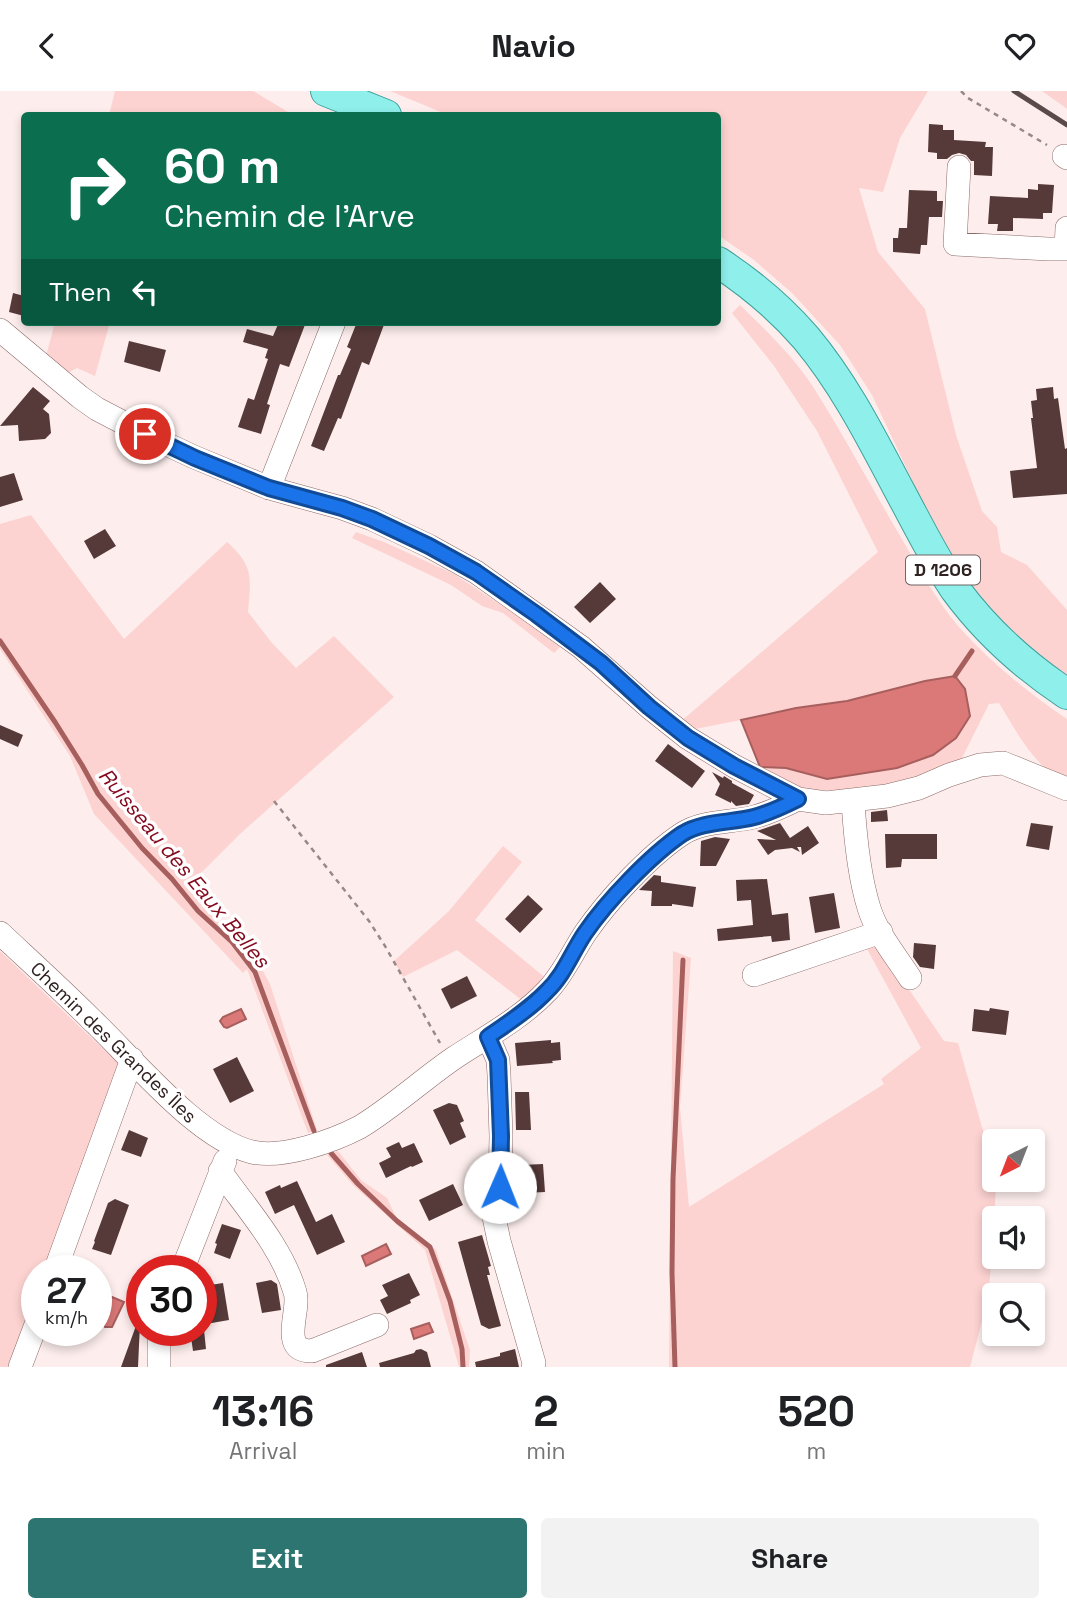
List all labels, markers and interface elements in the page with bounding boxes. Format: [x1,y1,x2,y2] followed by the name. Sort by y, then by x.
[491,26,576,66] text: Navio
[28,27,66,65] icon: back
[1001,27,1039,65] icon: heart
[164,135,280,197] text: 60 m
[49,140,140,231] icon: right
[164,196,415,236] text: Chemin de l'Arve
[126,273,164,311] icon: left
[49,275,112,309] text: Then
[115,404,175,464] pin
[126,415,164,453] icon: arrive
[906,555,980,585] road number: D 1206
[93,762,277,974] water label: Ruisseau des Eaux Belles
[25,956,202,1128] street label: Chemin des Grandes Îles
[982,1129,1045,1192] north arrow
[982,1129,1045,1346] map controls
[463,1150,537,1224] position arrow
[982,1206,1045,1269] button: sound
[126,1255,217,1346] speed limit sign: 30
[47,1269,86,1313] text: 27
[982,1283,1045,1346] button: search
[45,1306,88,1329] text: km/h
[212,1385,314,1438] text: 13:16
[533,1385,558,1438] text: 2
[778,1385,855,1438] text: 520
[229,1436,297,1466] text: Arrival
[526,1436,566,1466] text: min
[806,1436,826,1466] text: m
[28,1518,527,1598] button: Exit
[541,1518,1039,1598] button: Share

